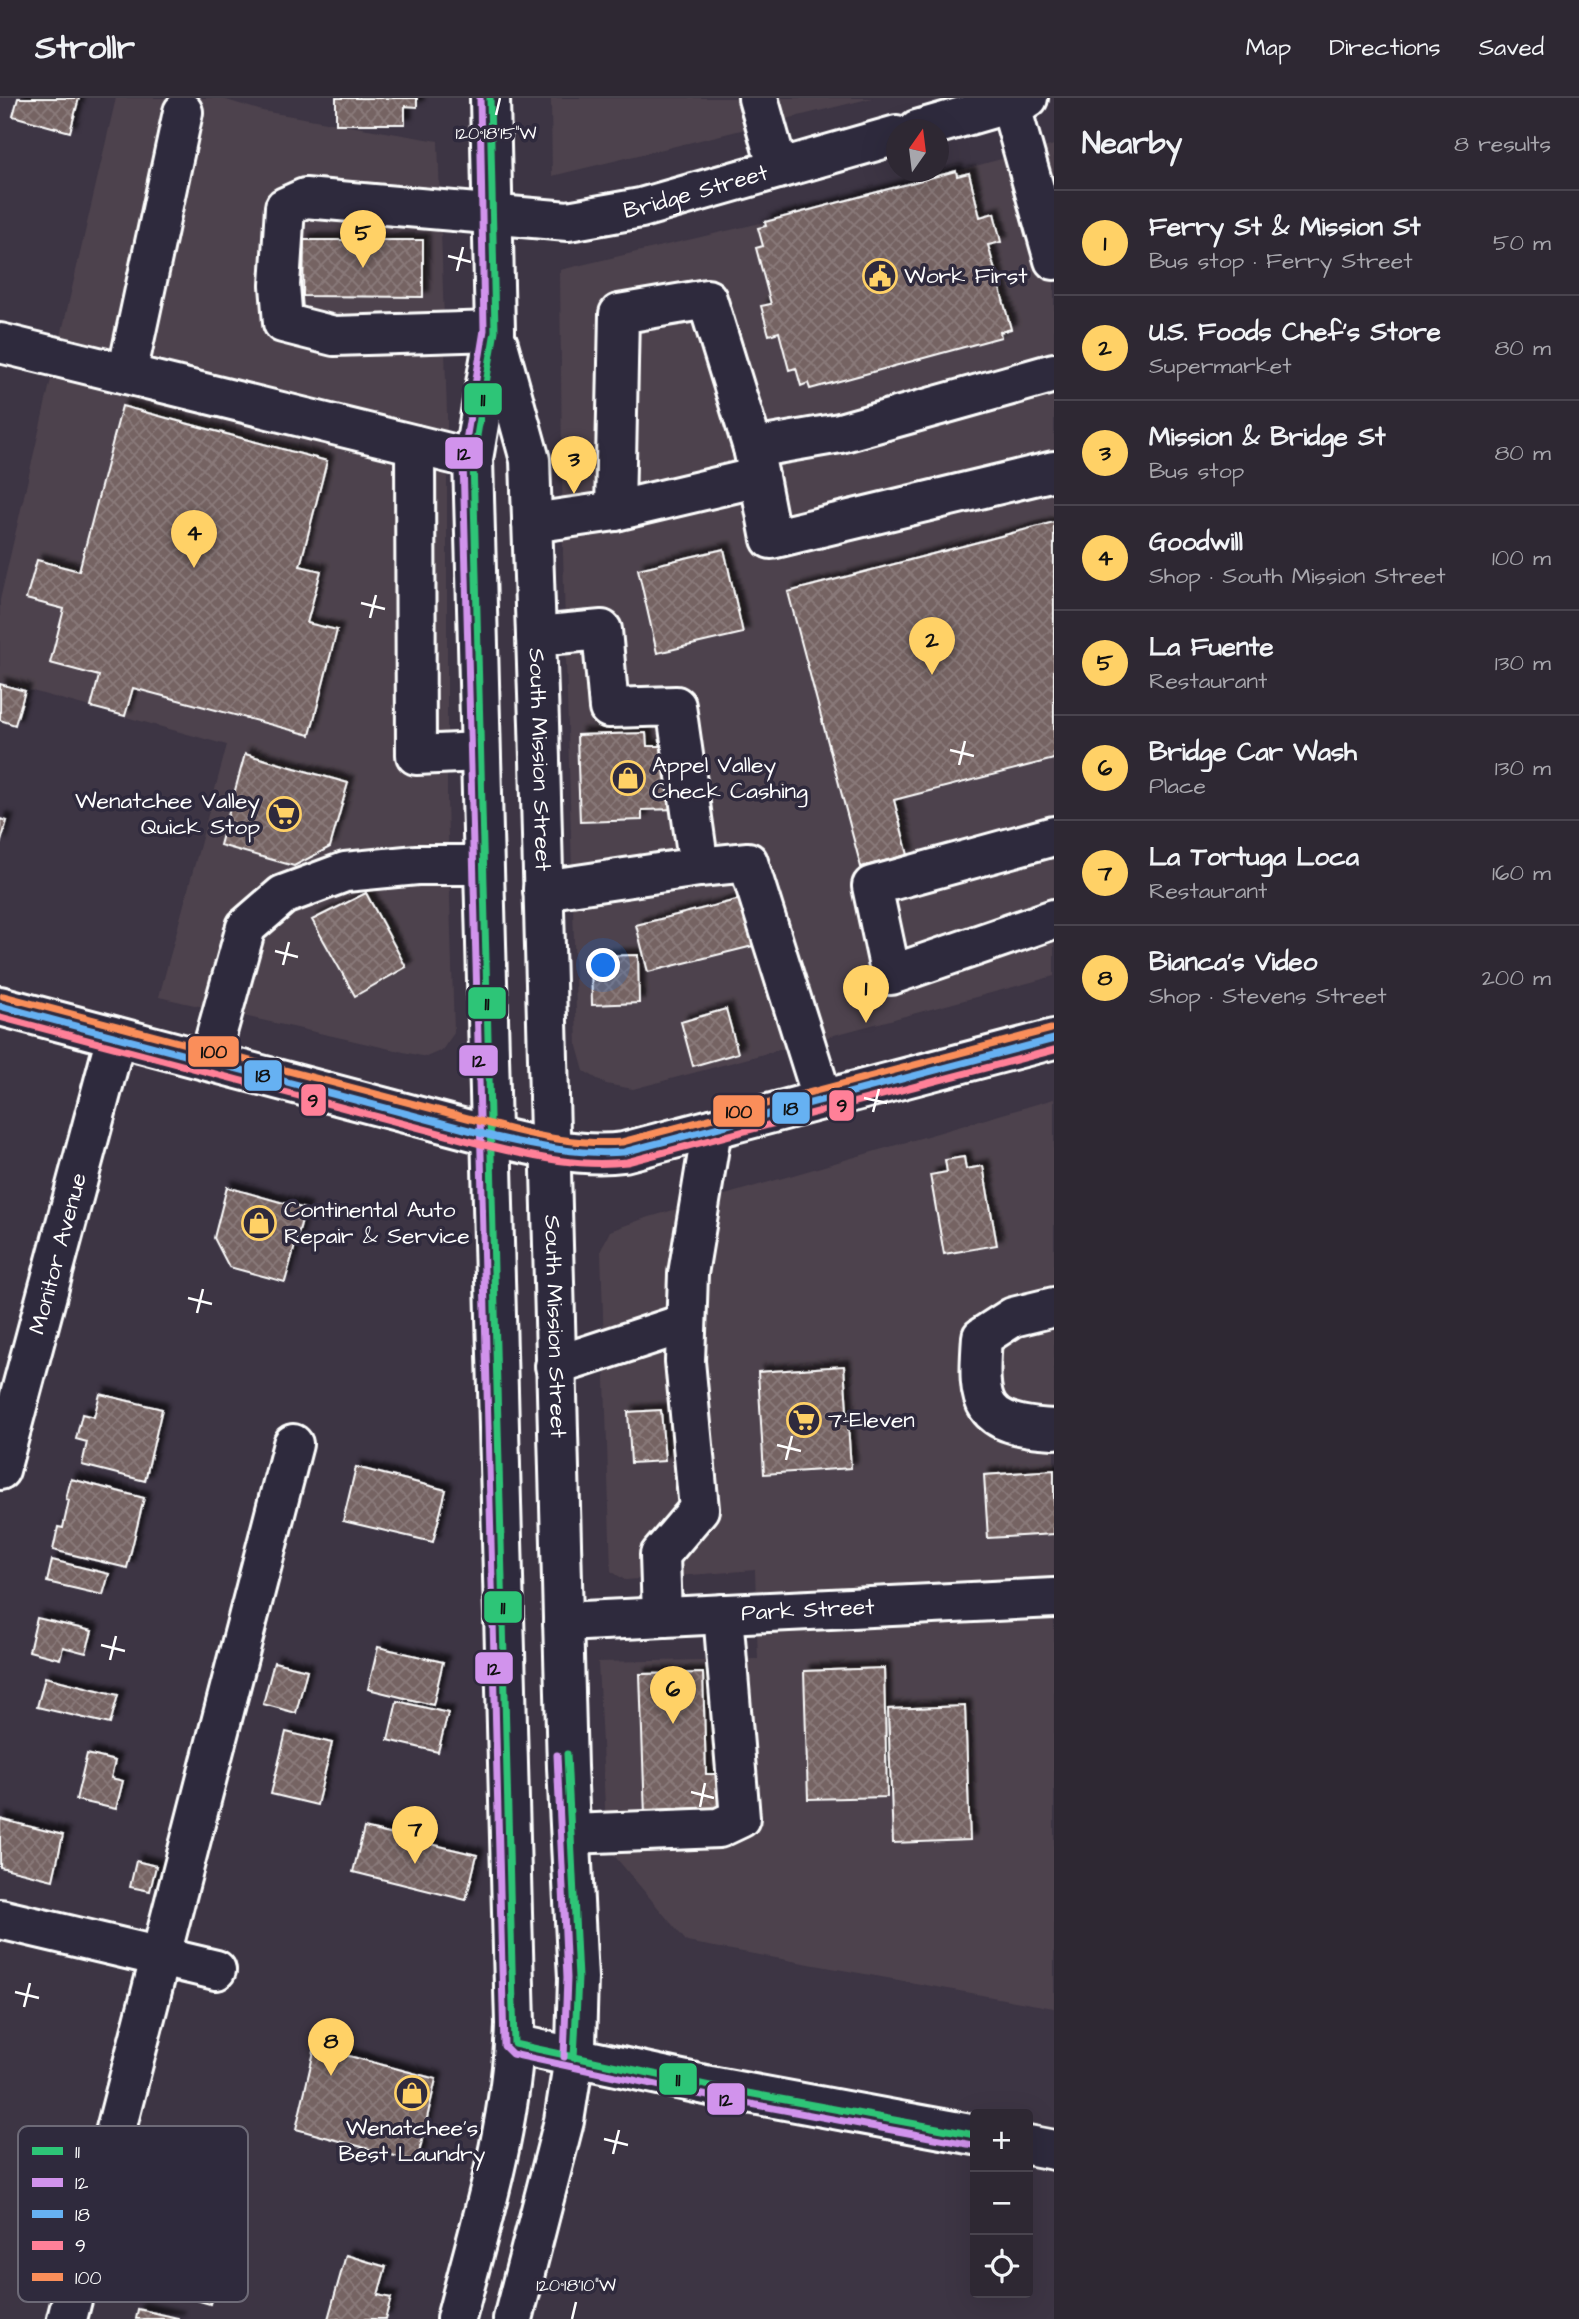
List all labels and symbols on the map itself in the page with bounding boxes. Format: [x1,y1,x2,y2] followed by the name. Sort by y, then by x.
[886,119,949,182] north arrow
[455,121,537,146] text: 120°18'15"W
[621,156,772,227] street label: Bridge Street
[340,210,386,268] pin: 5
[861,257,899,295] public building icon: Work First
[904,260,1028,292] place label: Work First
[463,382,503,416] line badge: 11
[481,387,486,414] text: 11
[444,436,484,470] line badge: 12
[551,436,597,494] pin: 3
[457,441,471,468] text: 12
[171,510,217,568] pin: 4
[909,617,955,675] pin: 2
[520,647,559,872] street label: South Mission Street
[652,749,808,808] place label: Appel Valley Check Cashing
[609,759,647,797] shop icon: Appel Valley Check Cashing
[75,785,260,843] place label: Wenatchee Valley Quick Stop
[265,795,303,833] supermarket icon: Wenatchee Valley Quick Stop
[586,948,620,982] your location
[843,965,889,1023] pin: 1
[467,986,507,1020] line badge: 11
[485,991,490,1018] text: 11
[187,1035,240,1068] line badge: 100
[201,1039,227,1066] text: 100
[458,1044,499,1077] line badge: 12
[472,1048,486,1075] text: 12
[243,1059,283,1092] line badge: 18
[256,1063,271,1090] text: 18
[300,1083,327,1117] line badge: 9
[308,1088,319,1115] text: 9
[828,1089,855,1122] line badge: 9
[771,1091,811,1125] line badge: 18
[837,1093,848,1120] text: 9
[712,1094,766,1128] line badge: 100
[784,1096,799,1123] text: 18
[726,1099,752,1126] text: 100
[21,1169,95,1338] street label: Monitor Avenue
[284,1194,470,1252] place label: Continental Auto Repair & Service
[240,1204,278,1242] shop icon: Continental Auto Repair & Service
[536,1214,574,1439] street label: South Mission Street
[785,1401,823,1439] supermarket icon: 7-Eleven
[828,1404,915,1436] place label: 7-Eleven
[483,1590,523,1624] line badge: 11
[740,1591,876,1629] street label: Park Street
[501,1595,506,1622] text: 11
[474,1651,514,1685] line badge: 12
[487,1656,501,1683] text: 12
[650,1666,696,1724] pin: 6
[392,1806,438,1864] pin: 7
[308,2018,354,2076] pin: 8
[658,2062,698,2096] line badge: 11
[676,2067,681,2094] text: 11
[393,2074,431,2112] shop icon: Wenatchee's Best Laundry
[706,2082,746,2116] line badge: 12
[719,2087,733,2114] text: 12
[339,2112,486,2171] place label: Wenatchee's Best Laundry
[18,2126,248,2302] legend
[75,2139,80,2166] text: 11
[75,2170,88,2197] text: 12
[75,2202,90,2229] text: 18
[75,2233,86,2260] text: 9
[75,2265,101,2292] text: 100
[536,2273,616,2298] text: 120°18'10"W

